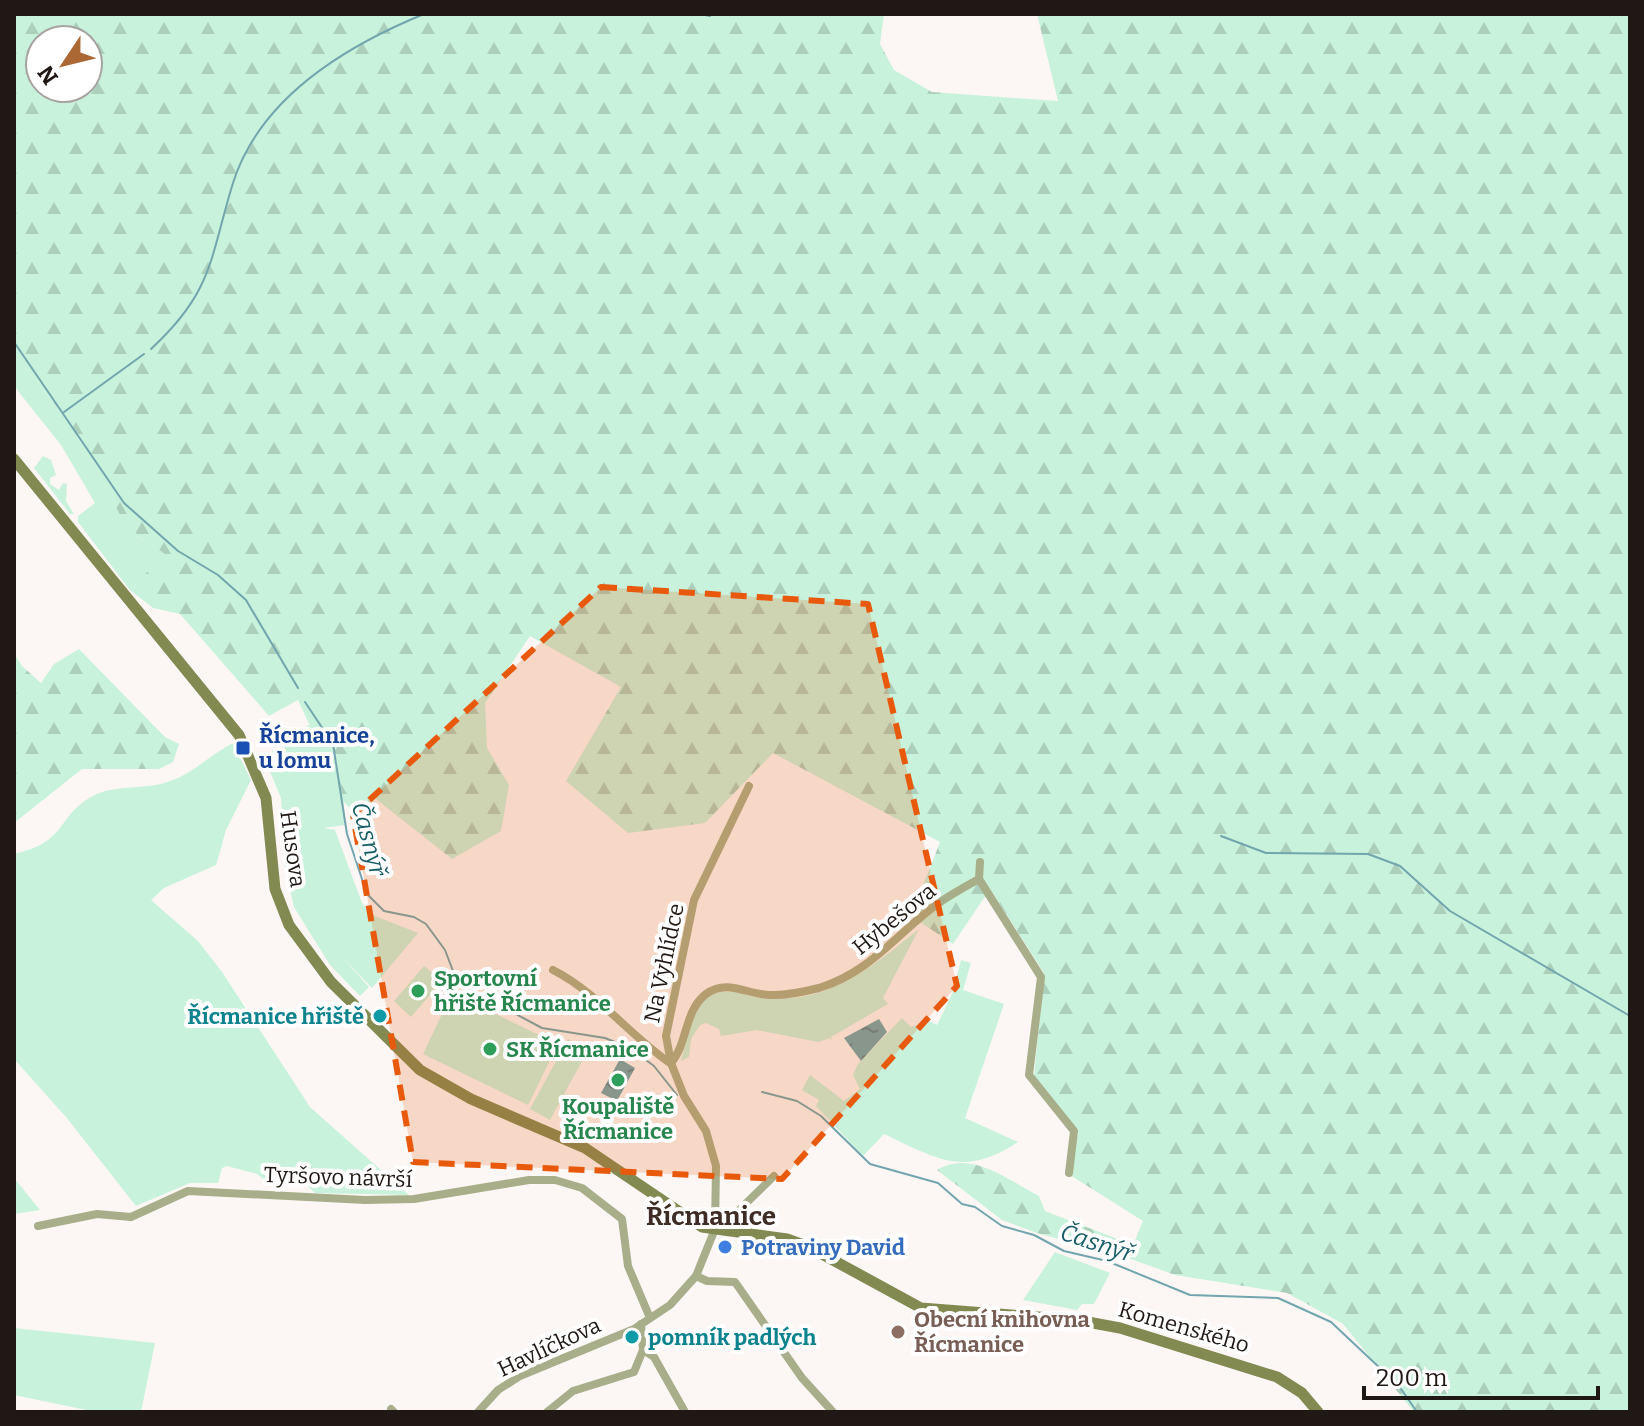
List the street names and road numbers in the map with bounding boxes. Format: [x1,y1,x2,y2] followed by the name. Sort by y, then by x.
[274,809,312,889] street label: Husova
[847,877,941,961] street label: Hybešova
[638,901,690,1025] street label: Na Vyhlídce
[263,1161,413,1193] street label: Tyršovo návrší
[1115,1295,1253,1359] street label: Komenského
[493,1311,605,1383] street label: Havlíčkova

